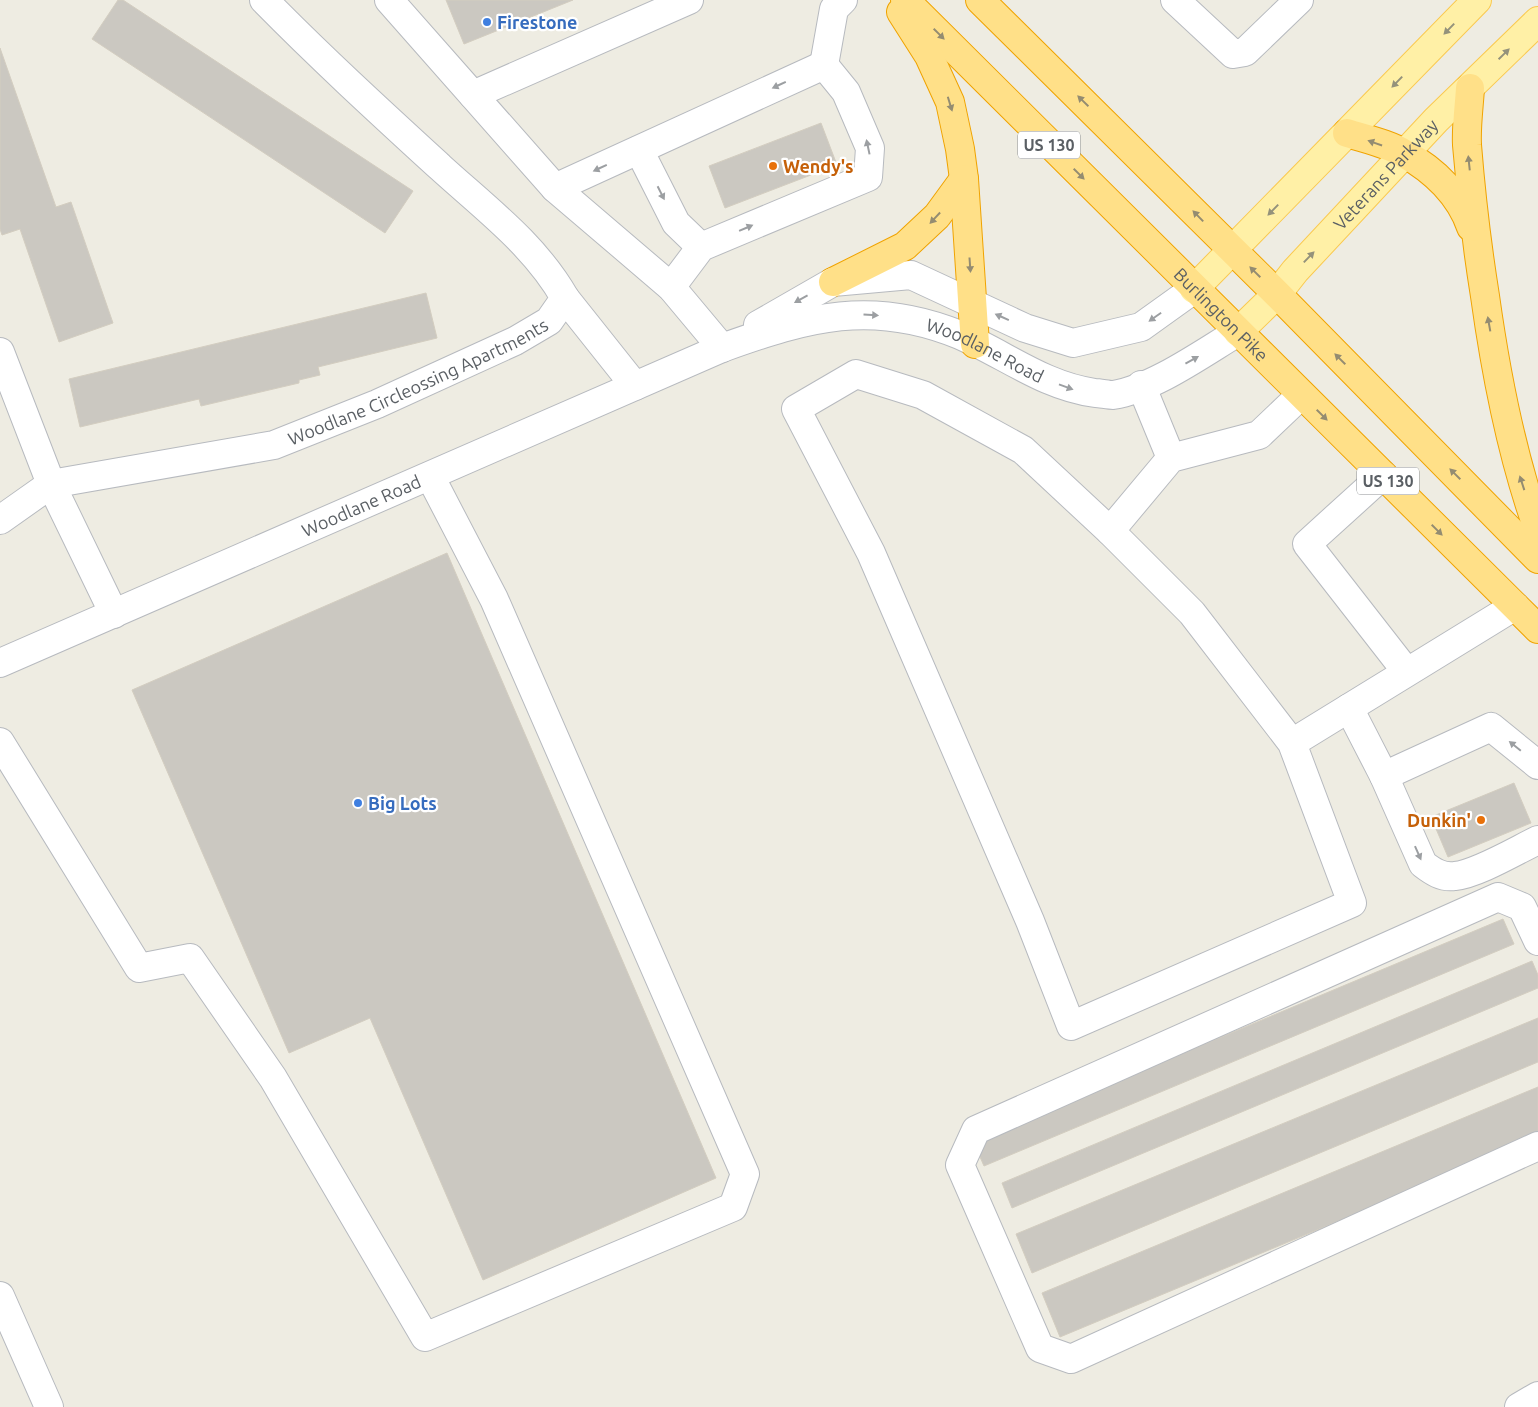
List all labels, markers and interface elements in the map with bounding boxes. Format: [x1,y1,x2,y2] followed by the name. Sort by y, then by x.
[497,12,577,32] place label: Firestone
[481,16,493,28] marker: Firestone
[1443,23,1455,35] one-way arrow
[933,28,945,40] one-way arrow
[1498,48,1510,60] one-way arrow
[1391,76,1403,88] one-way arrow
[772,81,786,89] one-way arrow
[1077,96,1089,108] one-way arrow
[946,97,954,112] one-way arrow
[1329,115,1442,234] street label: Veterans Parkway
[1018,132,1080,158] road number: US 130
[863,139,871,155] one-way arrow
[1368,139,1383,146] one-way arrow
[1465,155,1473,171] one-way arrow
[783,156,854,176] place label: Wendy's
[767,160,779,172] marker: Wendy's
[593,164,607,172] one-way arrow
[1073,168,1085,180] one-way arrow
[657,186,665,201] one-way arrow
[1267,203,1279,215] one-way arrow
[1192,210,1204,222] one-way arrow
[929,211,941,223] one-way arrow
[739,224,753,232] one-way arrow
[1303,251,1315,263] one-way arrow
[966,257,974,273] one-way arrow
[1170,264,1272,365] street label: Burlington Pike
[1249,266,1261,278] one-way arrow
[794,295,807,304] one-way arrow
[863,311,879,319] one-way arrow
[1148,312,1161,322] one-way arrow
[994,313,1009,321] one-way arrow
[285,314,551,448] street label: Woodlane Circleossing Apartments
[924,314,1047,386] street label: Woodlane Road
[1484,316,1492,332] one-way arrow
[1335,353,1347,365] one-way arrow
[1185,355,1199,364] one-way arrow
[1059,383,1074,391] one-way arrow
[1316,409,1328,421] one-way arrow
[1357,468,1419,494] road number: US 130
[1449,468,1461,480] one-way arrow
[299,471,424,540] street label: Woodlane Road
[1518,476,1525,491] one-way arrow
[1431,524,1443,536] one-way arrow
[1508,741,1521,752] one-way arrow
[368,793,437,813] place label: Big Lots
[352,797,364,809] marker: Big Lots
[1407,810,1471,830] place label: Dunkin'
[1475,814,1487,826] marker: Dunkin'
[1414,846,1422,860] one-way arrow

